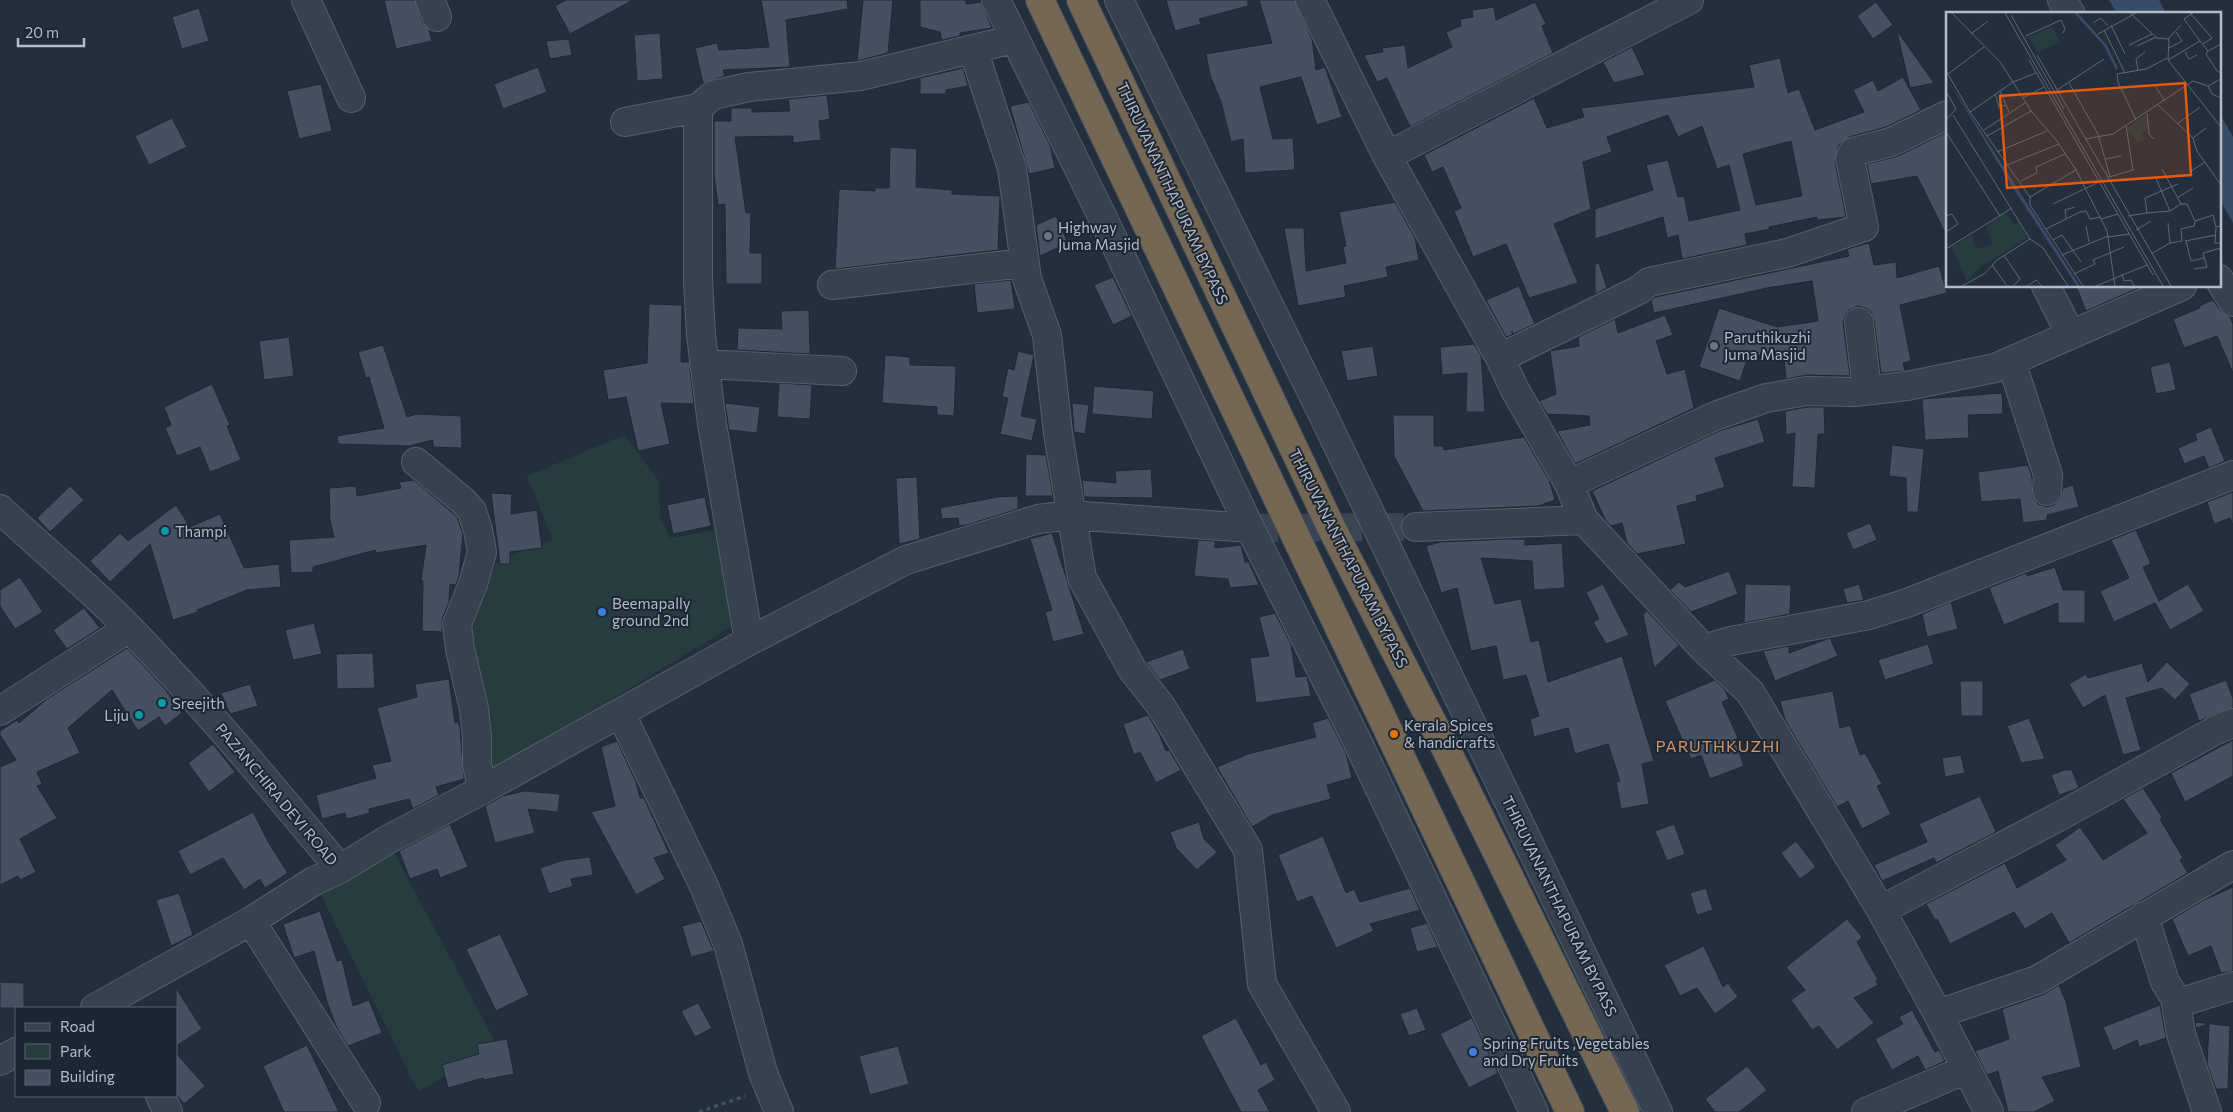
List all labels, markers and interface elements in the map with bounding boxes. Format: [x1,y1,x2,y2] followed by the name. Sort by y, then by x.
[1946,12,2220,288] inset map
[18,15,84,47] scale bar
[25,23,59,41] text: 20 m
[1113,79,1233,307] street label: THIRUVANANTHAPURAM BYPASS
[1058,218,1140,253] place label: Highway Juma Masjid
[1042,230,1054,242] marker: Highway Juma Masjid
[1724,328,1811,363] place label: Paruthikuzhi Juma Masjid
[1708,340,1720,352] marker: Paruthikuzhi Juma Masjid
[1286,446,1412,671] street label: THIRUVANANTHAPURAM BYPASS
[175,522,227,540] place label: Thampi
[159,525,171,537] marker: Thampi
[612,594,691,629] place label: Beemapally ground 2nd
[596,606,608,618] marker: Beemapally ground 2nd
[172,694,225,712] place label: Sreejith
[156,697,168,709] marker: Sreejith
[104,706,129,724] place label: Liju
[133,709,145,721] marker: Liju
[1404,716,1496,751] place label: Kerala Spices & handicrafts
[212,719,342,869] street label: PAZANCHIRA DEVI ROAD
[1388,728,1400,740] marker: Kerala Spices & handicrafts
[1655,736,1781,755] district label: PARUTHKUZHI
[1499,793,1622,1019] street label: THIRUVANANTHAPURAM BYPASS
[15,1007,178,1097] legend
[60,1017,95,1035] text: Road
[1483,1034,1650,1069] place label: Spring Fruits ,Vegetables and Dry Fruits
[60,1042,91,1060] text: Park
[1467,1046,1479,1058] marker: Spring Fruits ,Vegetables and Dry Fruits
[60,1067,115,1085] text: Building

